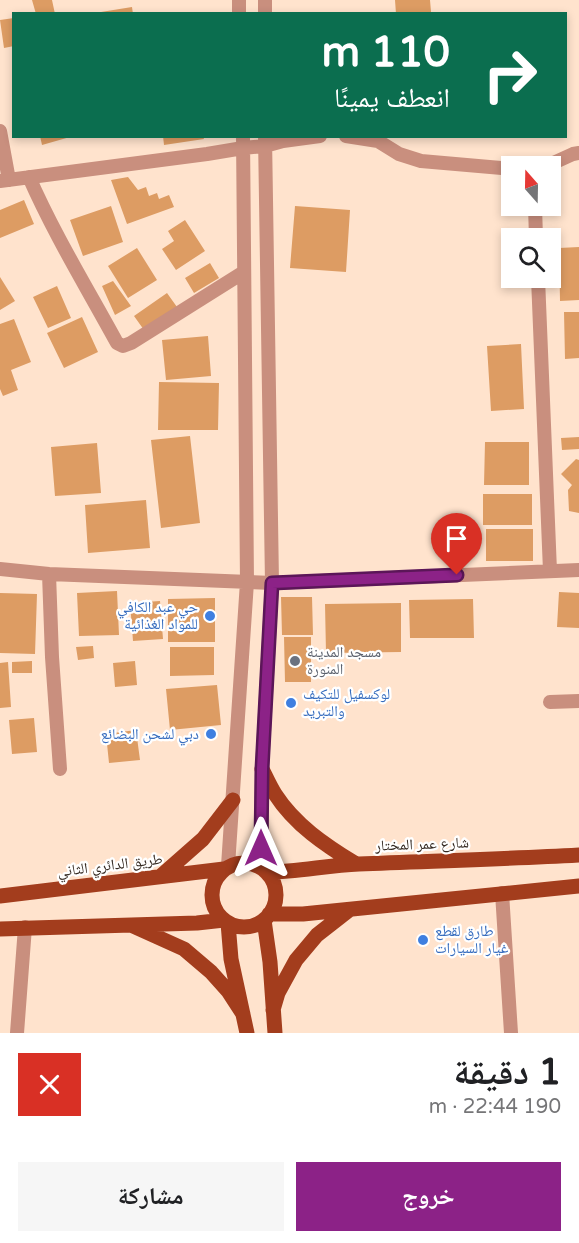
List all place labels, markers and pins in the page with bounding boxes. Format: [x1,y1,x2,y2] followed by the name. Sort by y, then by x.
[431,513,482,575] pin
[117,598,198,633] place label: حي عبد الكافي للمواد الغذائية
[203,609,217,623] marker: حي عبد الكافي للمواد الغذائية
[307,643,381,678] place label: مسجد المدينة المنورة
[288,654,302,668] marker: مسجد المدينة المنورة
[303,685,390,720] place label: لوكسفيل للتكيف والتبريد
[284,696,298,710] marker: لوكسفيل للتكيف والتبريد
[101,725,199,746] place label: دبي لشحن البضائع
[204,727,218,741] marker: دبي لشحن البضائع
[435,922,509,957] place label: طارق لقطع غيار السيارات
[416,933,430,947] marker: طارق لقطع غيار السيارات

